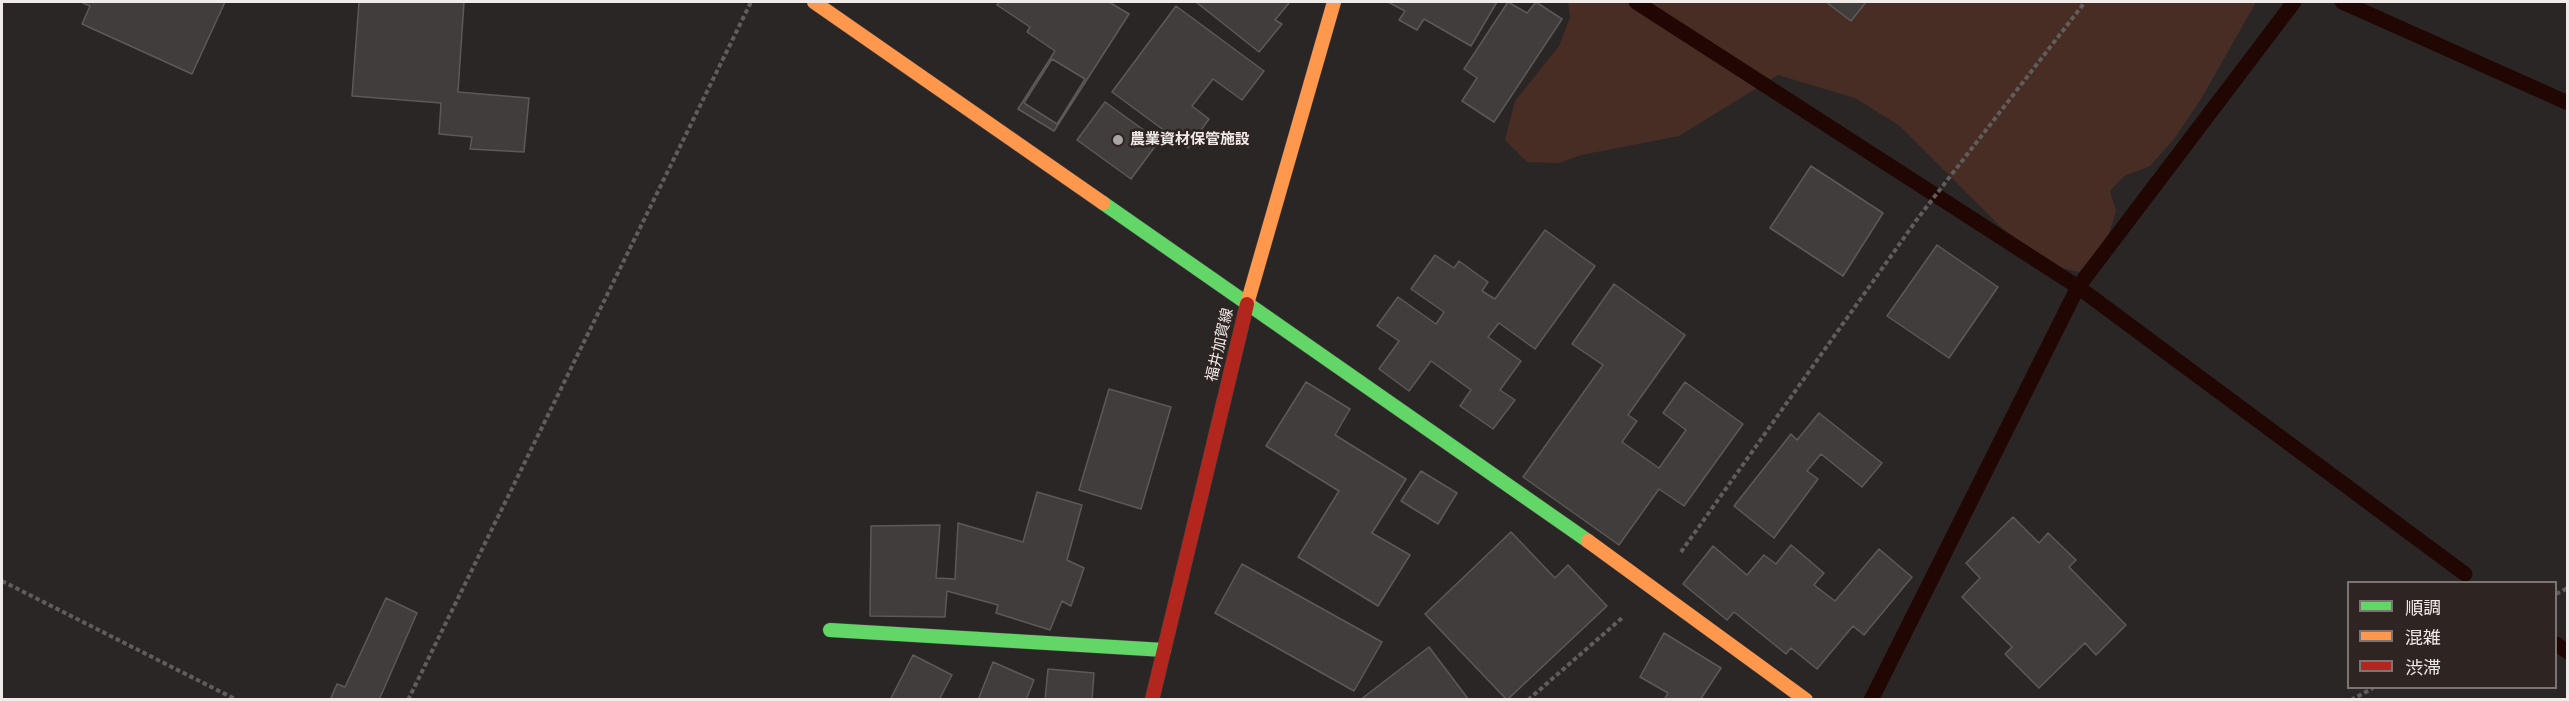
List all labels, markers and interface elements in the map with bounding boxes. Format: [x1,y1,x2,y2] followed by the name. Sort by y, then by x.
[1130,131,1250,149] place label: 農業資材保管施設
[1111,133,1125,147] marker: 農業資材保管施設
[1203,306,1237,384] street label: 福井加賀線
[2347,581,2557,689] legend
[2405,596,2441,619] text: 順調
[2405,626,2441,649] text: 混雑
[2405,656,2441,679] text: 渋滞

